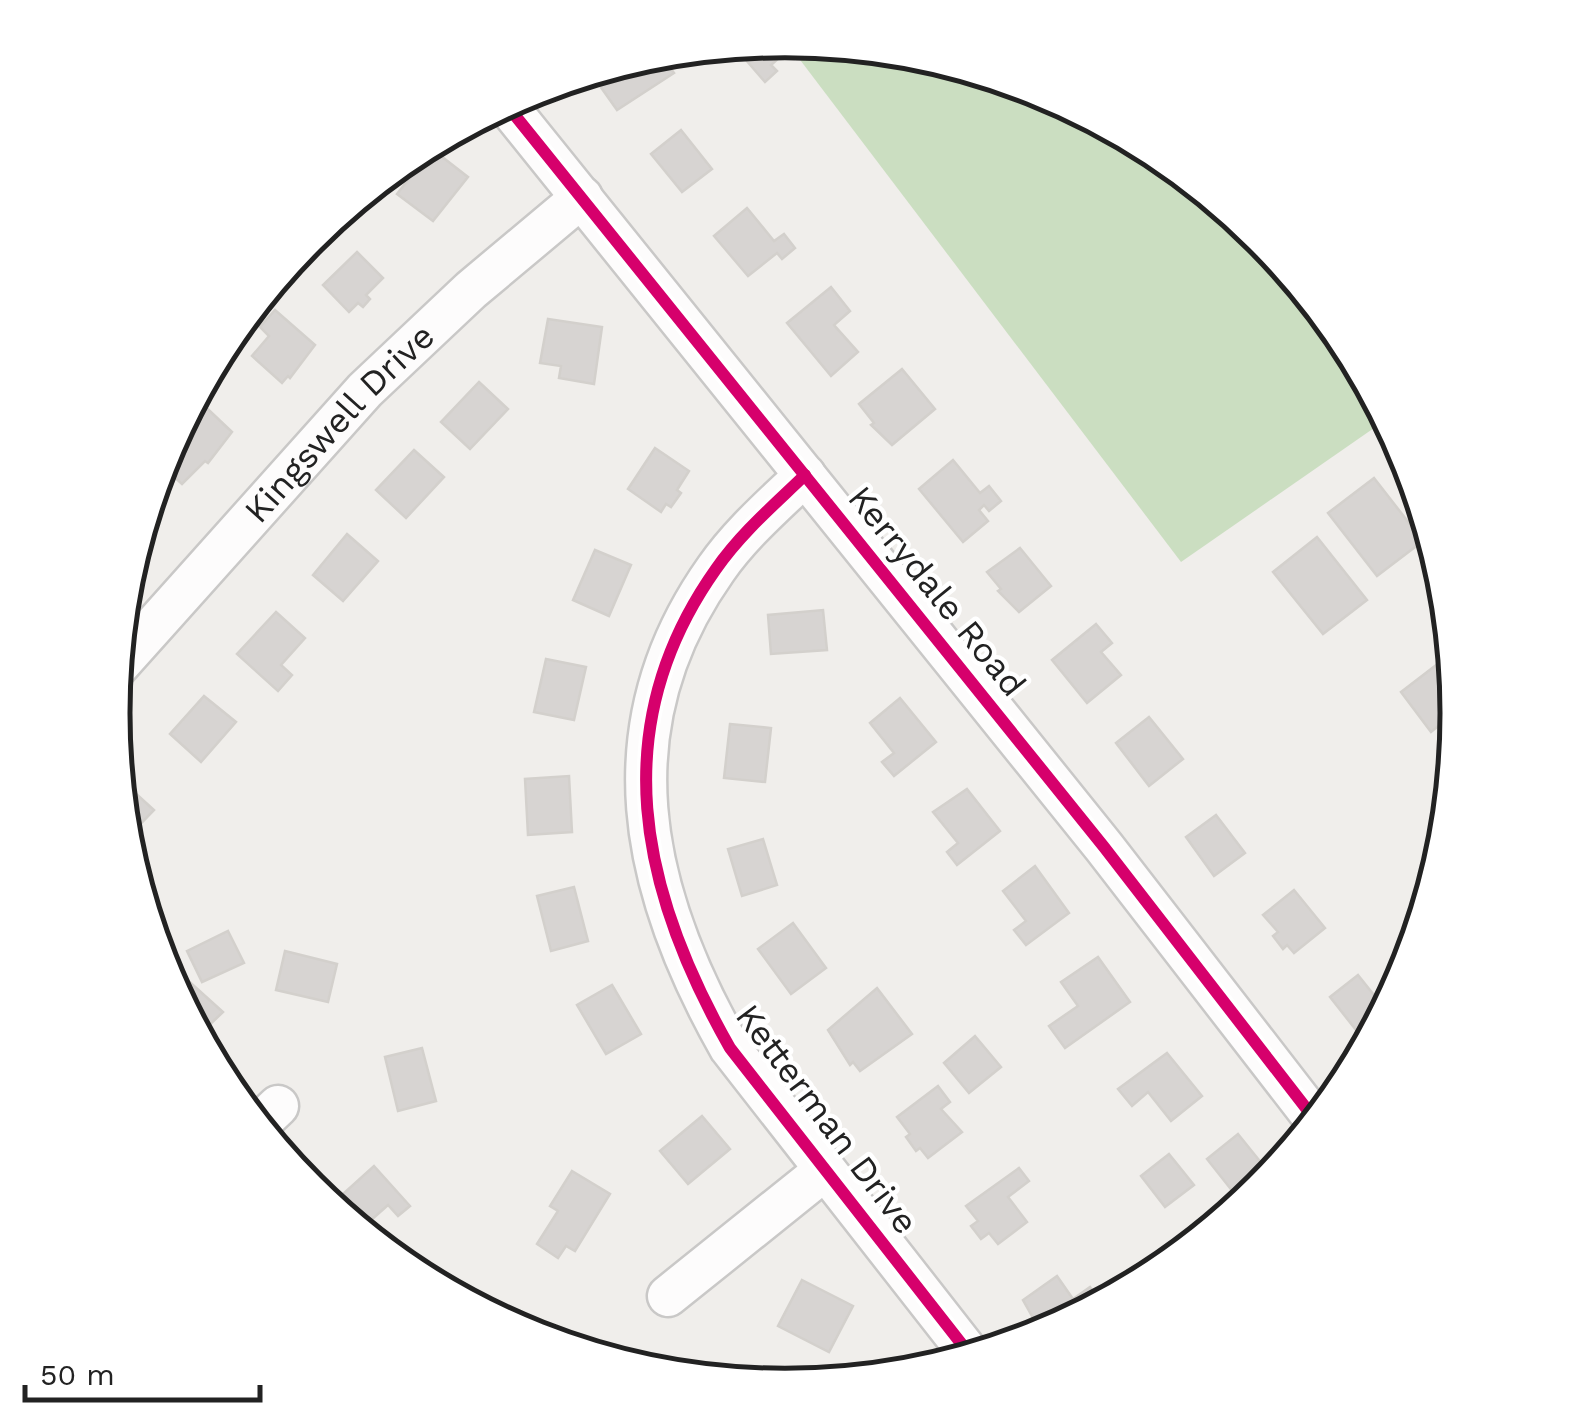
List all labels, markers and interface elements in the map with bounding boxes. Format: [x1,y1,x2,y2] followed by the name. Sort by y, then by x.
[235,315,443,531] street label: Kingswell Drive
[839,477,1035,705] street label: Kerrydale Road
[727,996,927,1242] street label: Ketterman Drive
[25,1340,260,1402] scale bar
[40,1357,115,1392] text: 50 m

